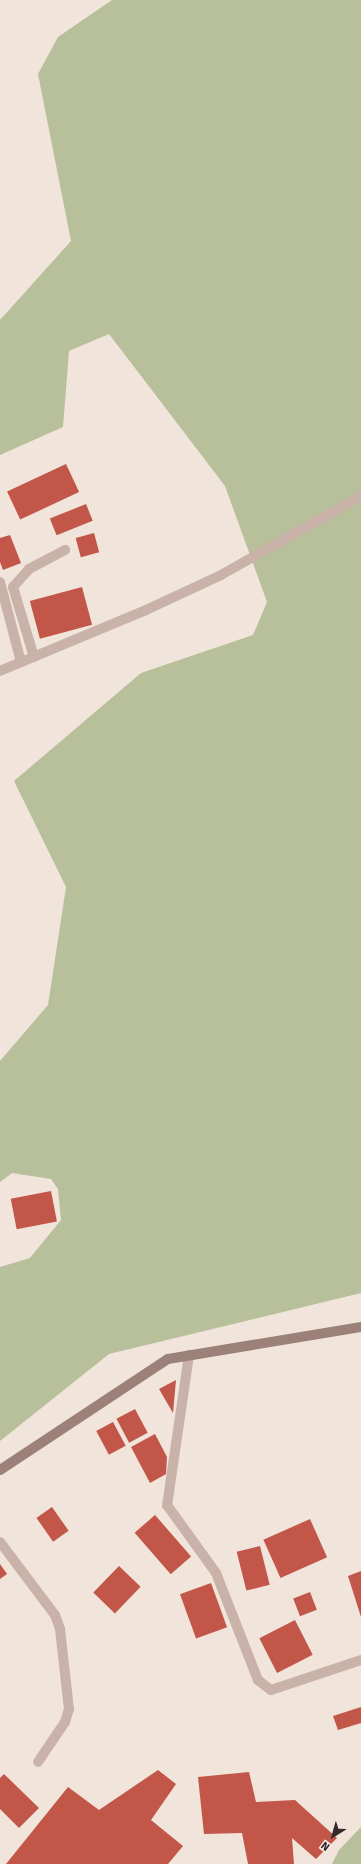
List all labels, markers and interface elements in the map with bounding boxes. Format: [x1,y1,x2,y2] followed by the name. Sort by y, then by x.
[313,1816,353,1856] north arrow
[319,1839,332,1853] text: N

